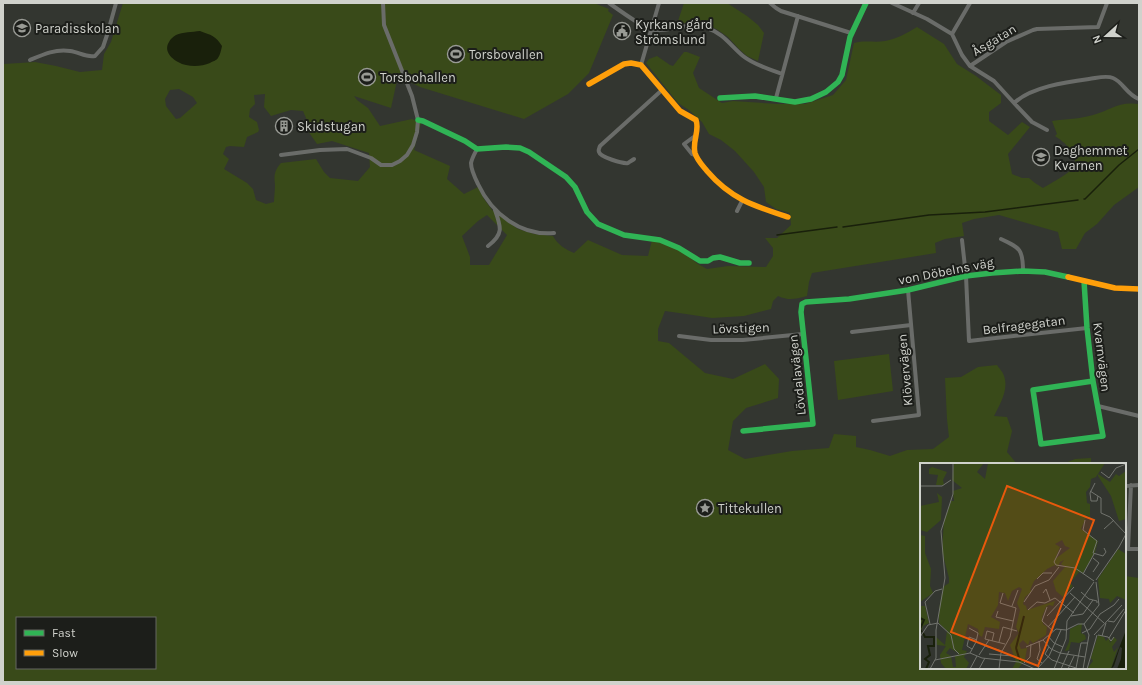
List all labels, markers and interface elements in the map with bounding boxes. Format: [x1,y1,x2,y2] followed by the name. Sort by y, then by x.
[1086,16,1126,56] north arrow
[635,17,713,47] place label: Kyrkans gård Strömslund
[12,18,32,38] school or university icon: Paradisskolan
[969,20,1019,59] street label: Åsgatan
[35,21,120,36] place label: Paradisskolan
[612,21,632,41] public building icon: Kyrkans gård Strömslund
[1090,33,1105,45] text: N
[446,44,466,64] sports icon: Torsbovallen
[469,47,543,62] place label: Torsbovallen
[357,67,377,87] sports icon: Torsbohallen
[380,70,456,85] place label: Torsbohallen
[274,116,294,136] building icon: Skidstugan
[297,119,366,134] place label: Skidstugan
[1054,143,1128,173] place label: Daghemmet Kvarnen
[1031,147,1051,167] school or university icon: Daghemmet Kvarnen
[897,254,996,288] street label: von Döbelns väg
[982,312,1066,338] street label: Belfragegatan
[712,320,770,336] street label: Lövstigen
[1090,322,1114,392] street label: Kvarnvägen
[894,333,916,407] street label: Klövervägen
[785,334,809,416] street label: Lövdalavägen
[920,463,1126,669] inset map
[695,498,715,518] place icon: Tittekullen
[718,501,782,516] place label: Tittekullen
[16,617,156,669] legend
[52,626,76,640] text: Fast
[52,646,78,660] text: Slow

